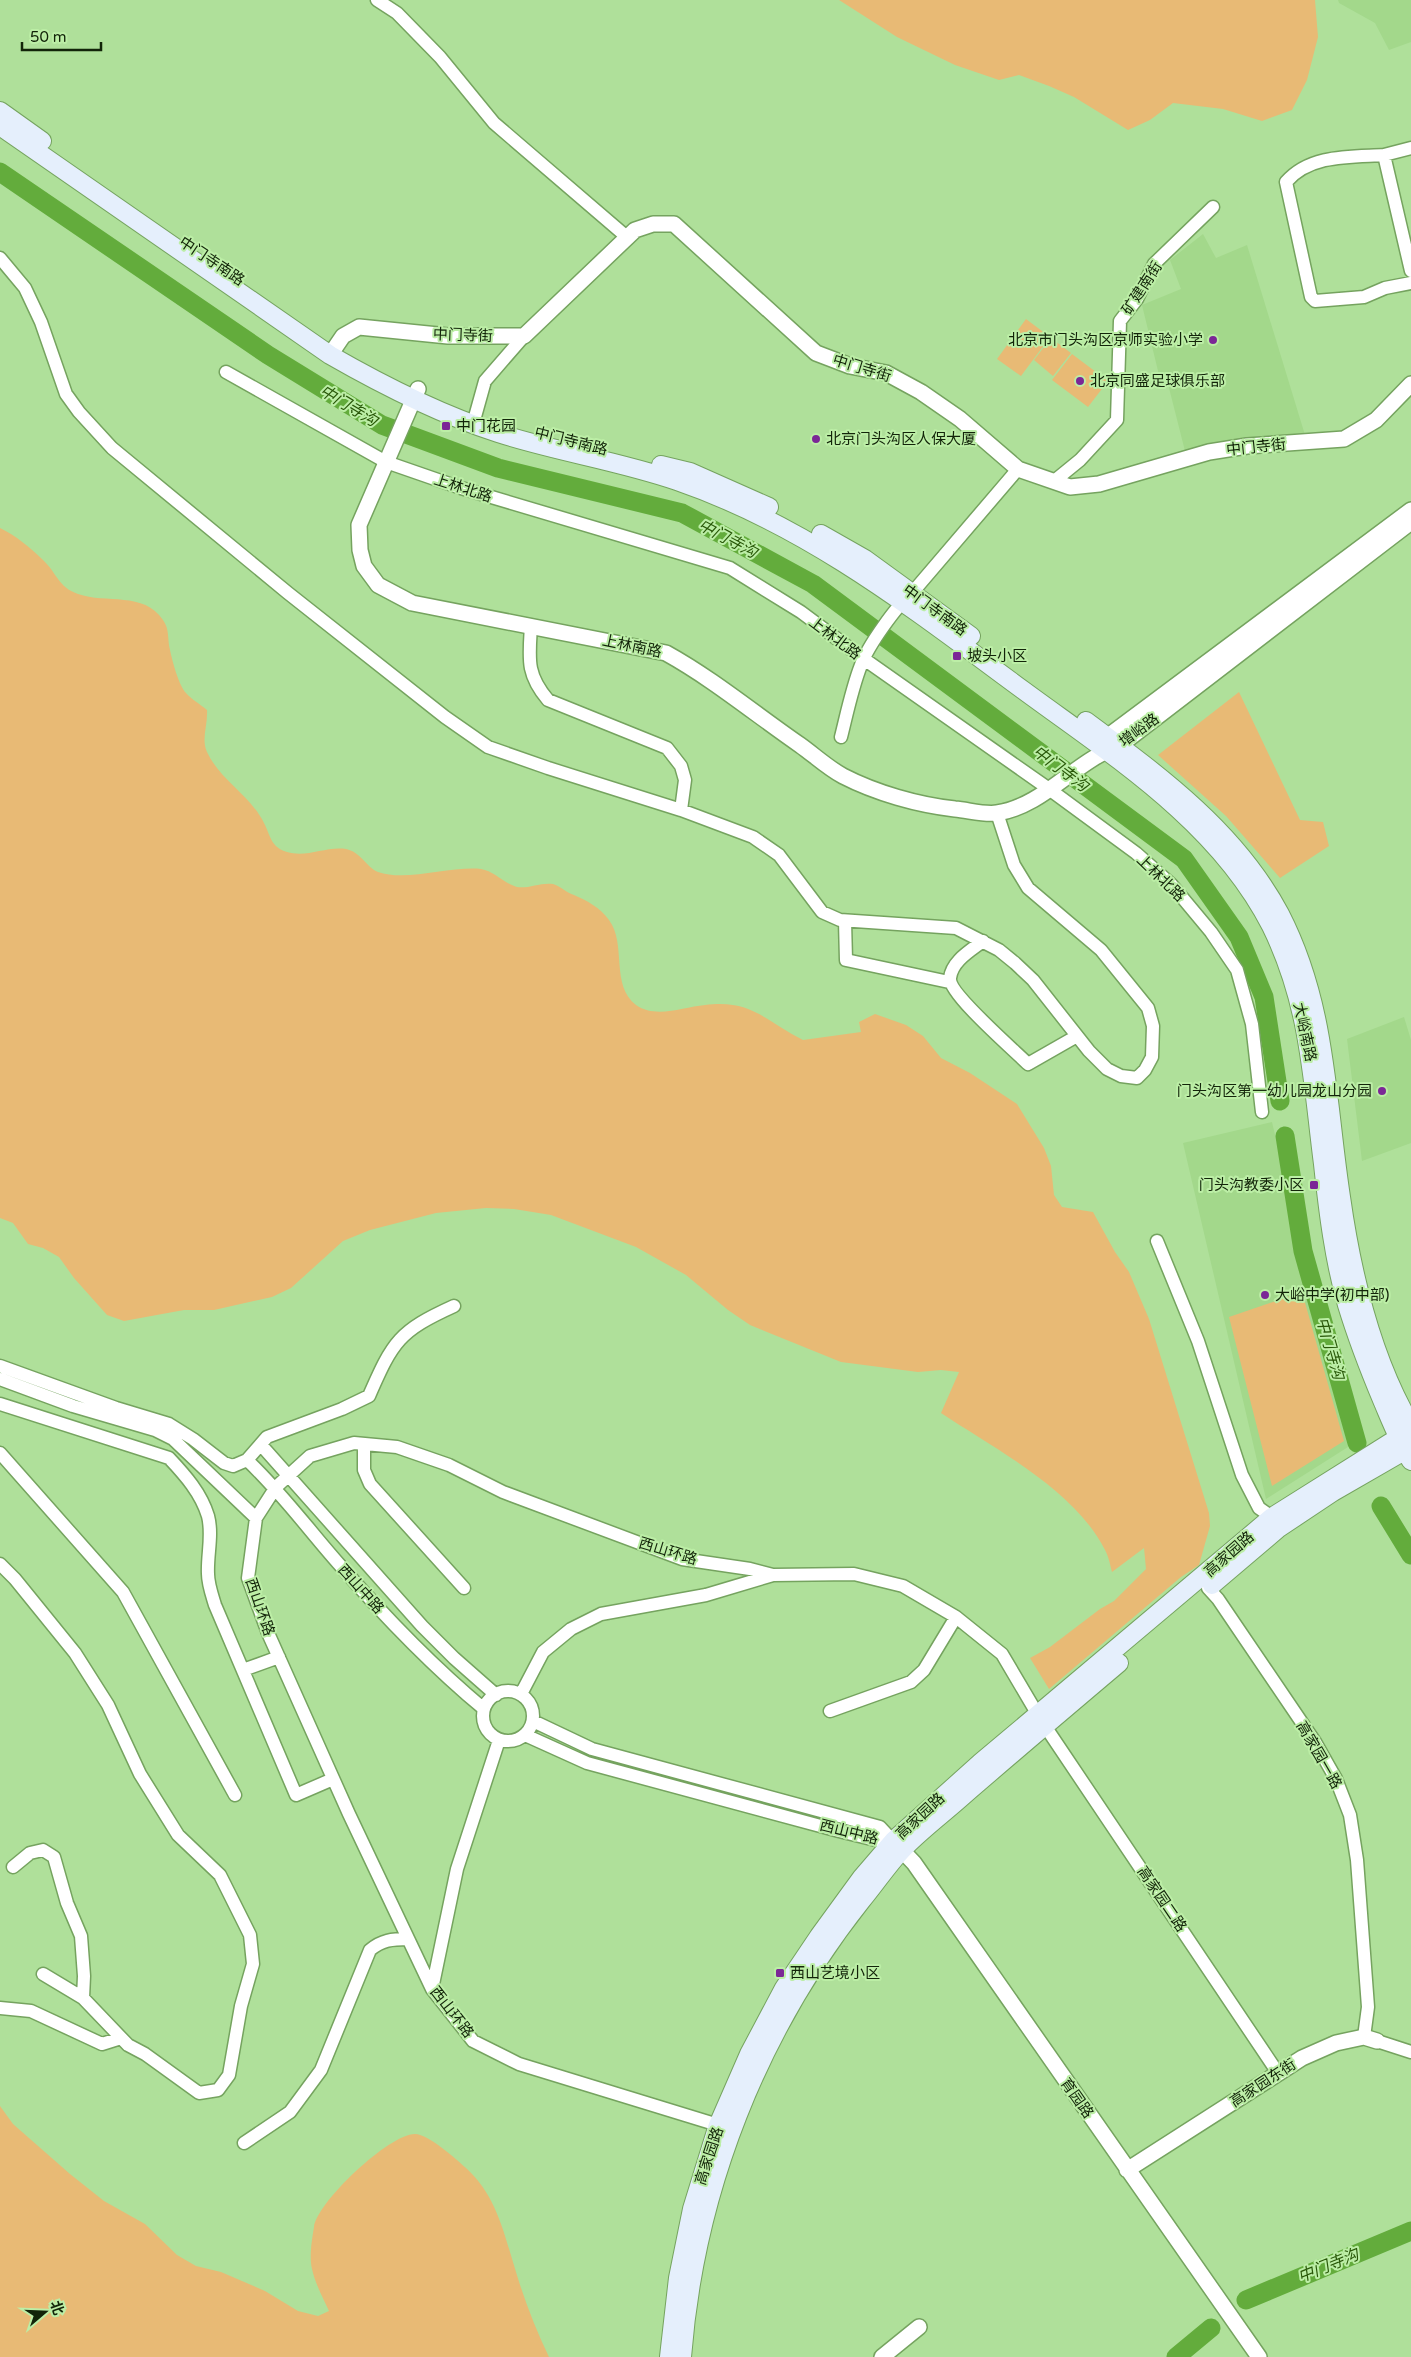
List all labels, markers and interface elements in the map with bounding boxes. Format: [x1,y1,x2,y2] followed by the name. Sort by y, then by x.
[22,20,101,52] scale bar
[30,28,67,46] text: 50 m
[176,233,248,289] street label: 中门寺南路
[1118,258,1166,318] street label: 矿建南街
[433,325,493,345] street label: 中门寺街
[1008,331,1203,349] place label: 北京市门头沟区京师实验小学
[1207,334,1219,346] marker: 北京市门头沟区京师实验小学
[831,351,893,385] street label: 中门寺街
[1090,372,1225,390] place label: 北京同盛足球俱乐部
[1074,375,1086,387] marker: 北京同盛足球俱乐部
[316,381,383,432] water label: 中门寺沟
[456,417,516,435] place label: 中门花园
[440,420,452,432] marker: 中门花园
[532,423,610,459] street label: 中门寺南路
[826,430,976,448] place label: 北京门头沟区人保大厦
[810,433,822,445] marker: 北京门头沟区人保大厦
[1225,435,1287,459] street label: 中门寺街
[432,470,494,506] street label: 上林北路
[695,515,762,564] water label: 中门寺沟
[899,581,971,639] street label: 中门寺南路
[806,613,864,663] street label: 上林北路
[601,631,663,661] street label: 上林南路
[967,647,1027,665] place label: 坡头小区
[951,650,963,662] marker: 坡头小区
[1116,709,1162,751] street label: 增峪路
[1029,742,1094,797] water label: 中门寺沟
[1133,851,1189,905] street label: 上林北路
[1290,1001,1320,1063] street label: 大峪南路
[1177,1082,1372,1100] place label: 门头沟区第一幼儿园龙山分园
[1376,1085,1388,1097] marker: 门头沟区第一幼儿园龙山分园
[1199,1176,1304,1194] place label: 门头沟教委小区
[1308,1179,1320,1191] marker: 门头沟教委小区
[1275,1286,1389,1304] place label: 大峪中学(初中部)
[1259,1289,1271,1301] marker: 大峪中学(初中部)
[1312,1315,1349,1384] water label: 中门寺沟
[1200,1528,1258,1580] street label: 高家园路
[637,1534,699,1568] street label: 西山环路
[334,1561,388,1617] street label: 西山中路
[242,1576,278,1638] street label: 西山环路
[1292,1718,1346,1792] street label: 高家园一路
[892,1789,948,1843] street label: 高家园路
[818,1816,880,1848] street label: 西山中路
[1134,1863,1190,1935] street label: 高家园二路
[790,1964,880,1982] place label: 西山艺境小区
[774,1967,786,1979] marker: 西山艺境小区
[426,1983,478,2041] street label: 西山环路
[1227,2055,1299,2111] street label: 高家园东街
[1057,2074,1097,2122] street label: 育园路
[691,2125,727,2187] street label: 高家园路
[1295,2244,1364,2287] water label: 中门寺沟
[20,2287,70,2337] north arrow
[47,2299,67,2317] text: 北

